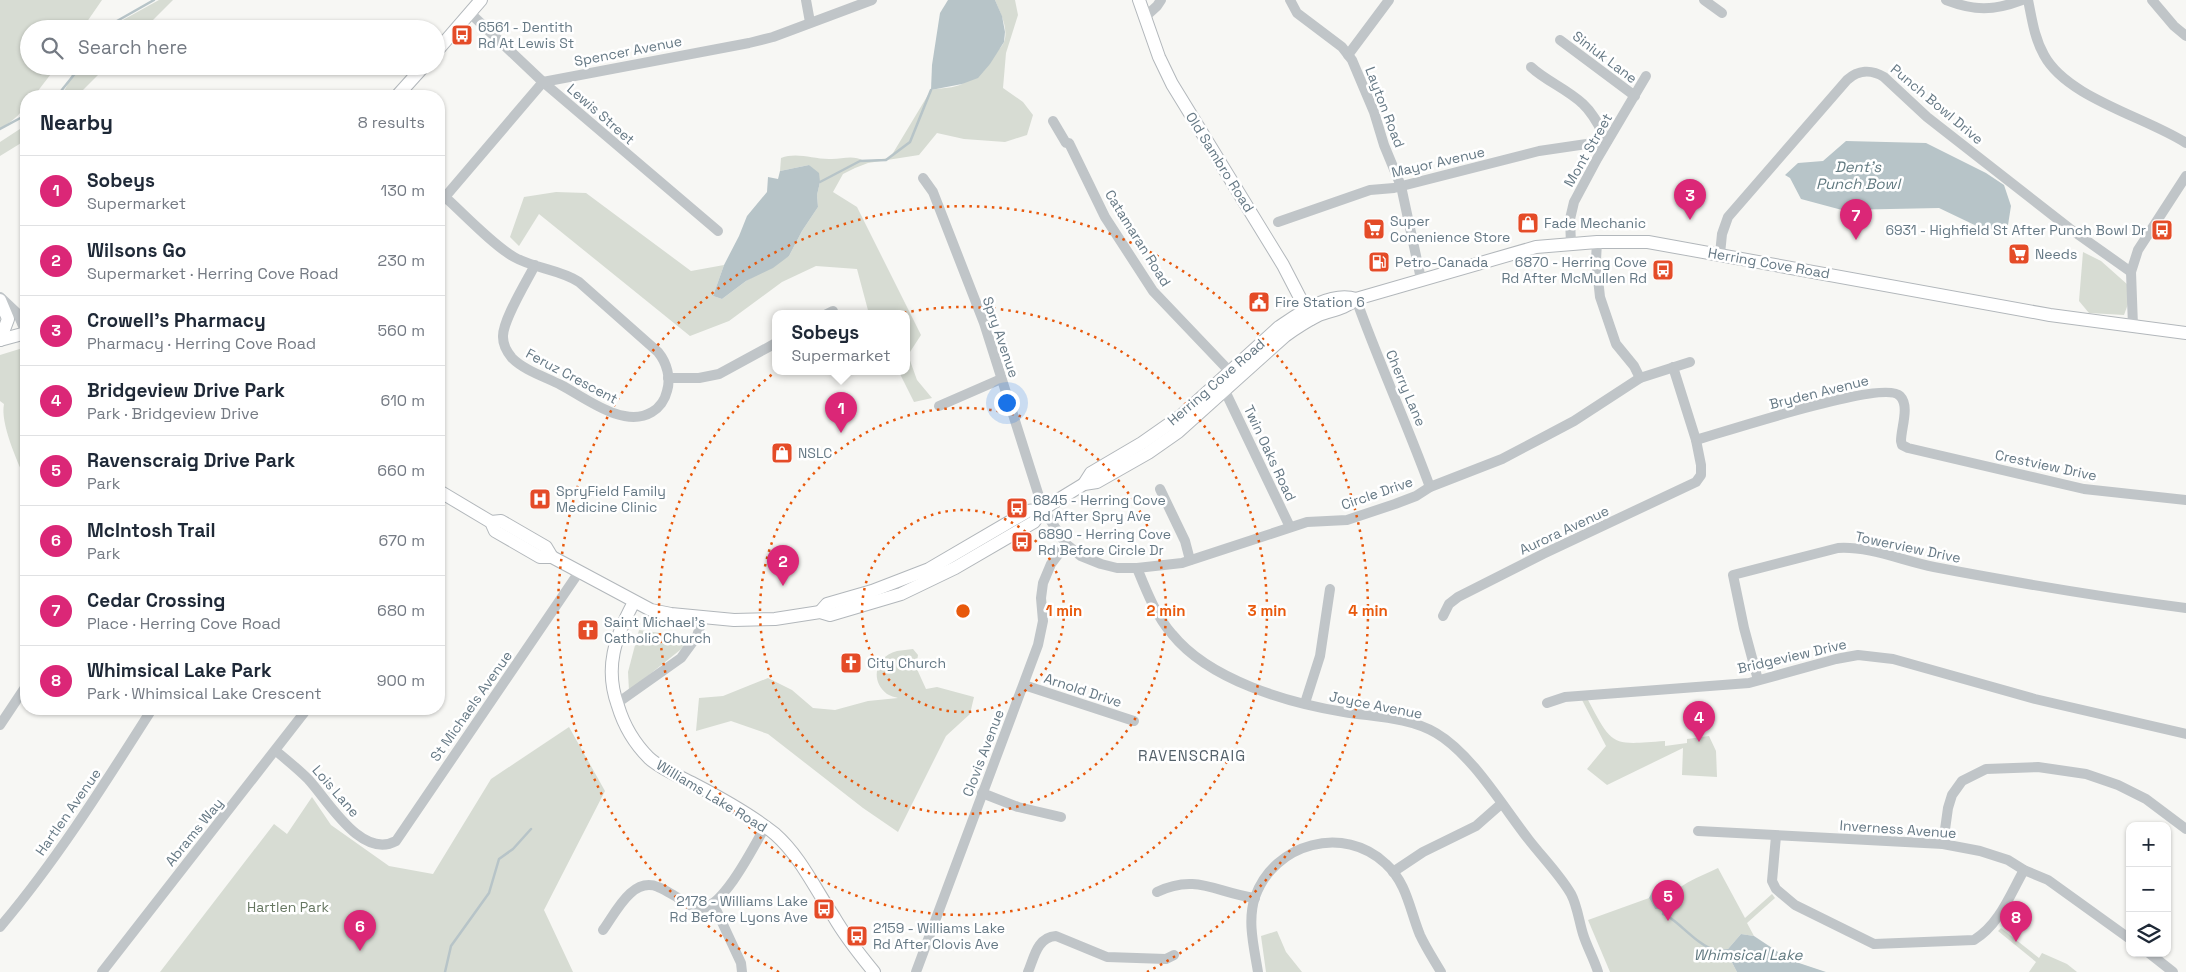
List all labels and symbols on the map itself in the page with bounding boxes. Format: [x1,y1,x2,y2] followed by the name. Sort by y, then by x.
[478,18,574,52] place label: 6561 - Dentith Rd At Lewis St
[450,23,474,47] bus stop icon: 6561 - Dentith Rd At Lewis St
[1569,27,1641,87] street label: Siniuk Lane
[573,32,683,70] street label: Spencer Avenue
[1887,60,1987,148] street label: Punch Bowl Drive
[1361,64,1409,150] street label: Layton Road
[563,80,639,148] street label: Lewis Street
[1182,109,1258,215] street label: Old Sambro Road
[1560,110,1616,190] street label: Mont Street
[1390,143,1486,181] street label: Mayor Avenue
[1816,157,1902,193] water label: Dent's Punch Bowl
[1674,179,1706,220] pin: 3
[1101,186,1175,290] street label: Catamaran Road
[1840,199,1872,240] pin: 7
[1516,211,1540,235] shop icon: Fade Mechanic
[1390,212,1510,246] place label: Super Conenience Store
[1544,214,1646,232] place label: Fade Mechanic
[1362,217,1386,241] supermarket icon: Super Conenience Store
[2150,218,2174,242] bus stop icon: 6931 - Highfield St After Punch Bowl Dr
[1885,221,2146,239] place label: 6931 - Highfield St After Punch Bowl Dr
[2007,242,2031,266] supermarket icon: Needs
[1707,243,1831,283] street label: Herring Cove Road
[2035,245,2077,263] place label: Needs
[1367,250,1391,274] fuel station icon: Petro-Canada
[1395,253,1488,271] place label: Petro-Canada
[1502,253,1647,287] place label: 6870 - Herring Cove Rd After McMullen Rd
[1651,258,1675,282] bus stop icon: 6870 - Herring Cove Rd After McMullen Rd
[1247,290,1271,314] public building icon: Fire Station 6
[1275,293,1365,311] place label: Fire Station 6
[979,294,1023,380] street label: Spry Avenue
[1163,335,1269,429] street label: Herring Cove Road
[523,344,621,408] street label: Feruz Crescent
[1382,347,1430,429] street label: Cherry Lane
[1767,371,1871,413] street label: Bryden Avenue
[994,390,1020,416] your location
[825,392,857,433] pin: 1
[1240,402,1300,504] street label: Twin Oaks Road
[770,441,794,465] shop icon: NSLC
[798,444,832,462] place label: NSLC
[1994,445,2098,485] street label: Crestview Drive
[1339,472,1415,514] street label: Circle Drive
[556,482,666,516] place label: SpryField Family Medicine Clinic
[528,487,552,511] hospital icon: SpryField Family Medicine Clinic
[1033,491,1166,525] place label: 6845 - Herring Cove Rd After Spry Ave
[1005,496,1029,520] bus stop icon: 6845 - Herring Cove Rd After Spry Ave
[1516,501,1612,559] street label: Aurora Avenue
[1038,525,1171,559] place label: 6890 - Herring Cove Rd Before Circle Dr
[1854,527,1962,567] street label: Towerview Drive
[1010,530,1034,554] bus stop icon: 6890 - Herring Cove Rd Before Circle Dr
[767,545,799,586] pin: 2
[1046,601,1082,620] text: 1 min
[1147,601,1185,620] text: 2 min
[1248,601,1286,620] text: 3 min
[1348,601,1388,620] text: 4 min
[954,602,972,620] centre of rings
[604,613,711,647] place label: Saint Michael’s Catholic Church
[576,618,600,642] church icon: Saint Michael’s Catholic Church
[1736,635,1848,677] street label: Bridgeview Drive
[426,647,516,765] street label: St Michaels Avenue
[839,651,863,675] church icon: City Church
[867,654,946,672] place label: City Church
[1042,669,1124,711] street label: Arnold Drive
[1328,687,1424,723] street label: Joyce Avenue
[1683,701,1715,742] pin: 4
[958,707,1008,799] street label: Clovis Avenue
[1138,746,1246,765] district label: RAVENSCRAIG
[653,756,771,836] street label: Williams Lake Road
[308,761,364,821] street label: Lois Lane
[31,765,105,859] street label: Hartlen Avenue
[161,794,227,870] street label: Abrams Way
[1839,816,1957,842] street label: Inverness Avenue
[1652,880,1684,921] pin: 5
[670,892,808,926] place label: 2178 - Williams Lake Rd Before Lyons Ave
[812,897,836,921] bus stop icon: 2178 - Williams Lake Rd Before Lyons Ave
[247,898,329,916] park label: Hartlen Park
[2000,901,2032,942] pin: 8
[344,910,376,951] pin: 6
[873,919,1005,953] place label: 2159 - Williams Lake Rd After Clovis Ave
[845,924,869,948] bus stop icon: 2159 - Williams Lake Rd After Clovis Ave
[1694,945,1804,964] water label: Whimsical Lake

